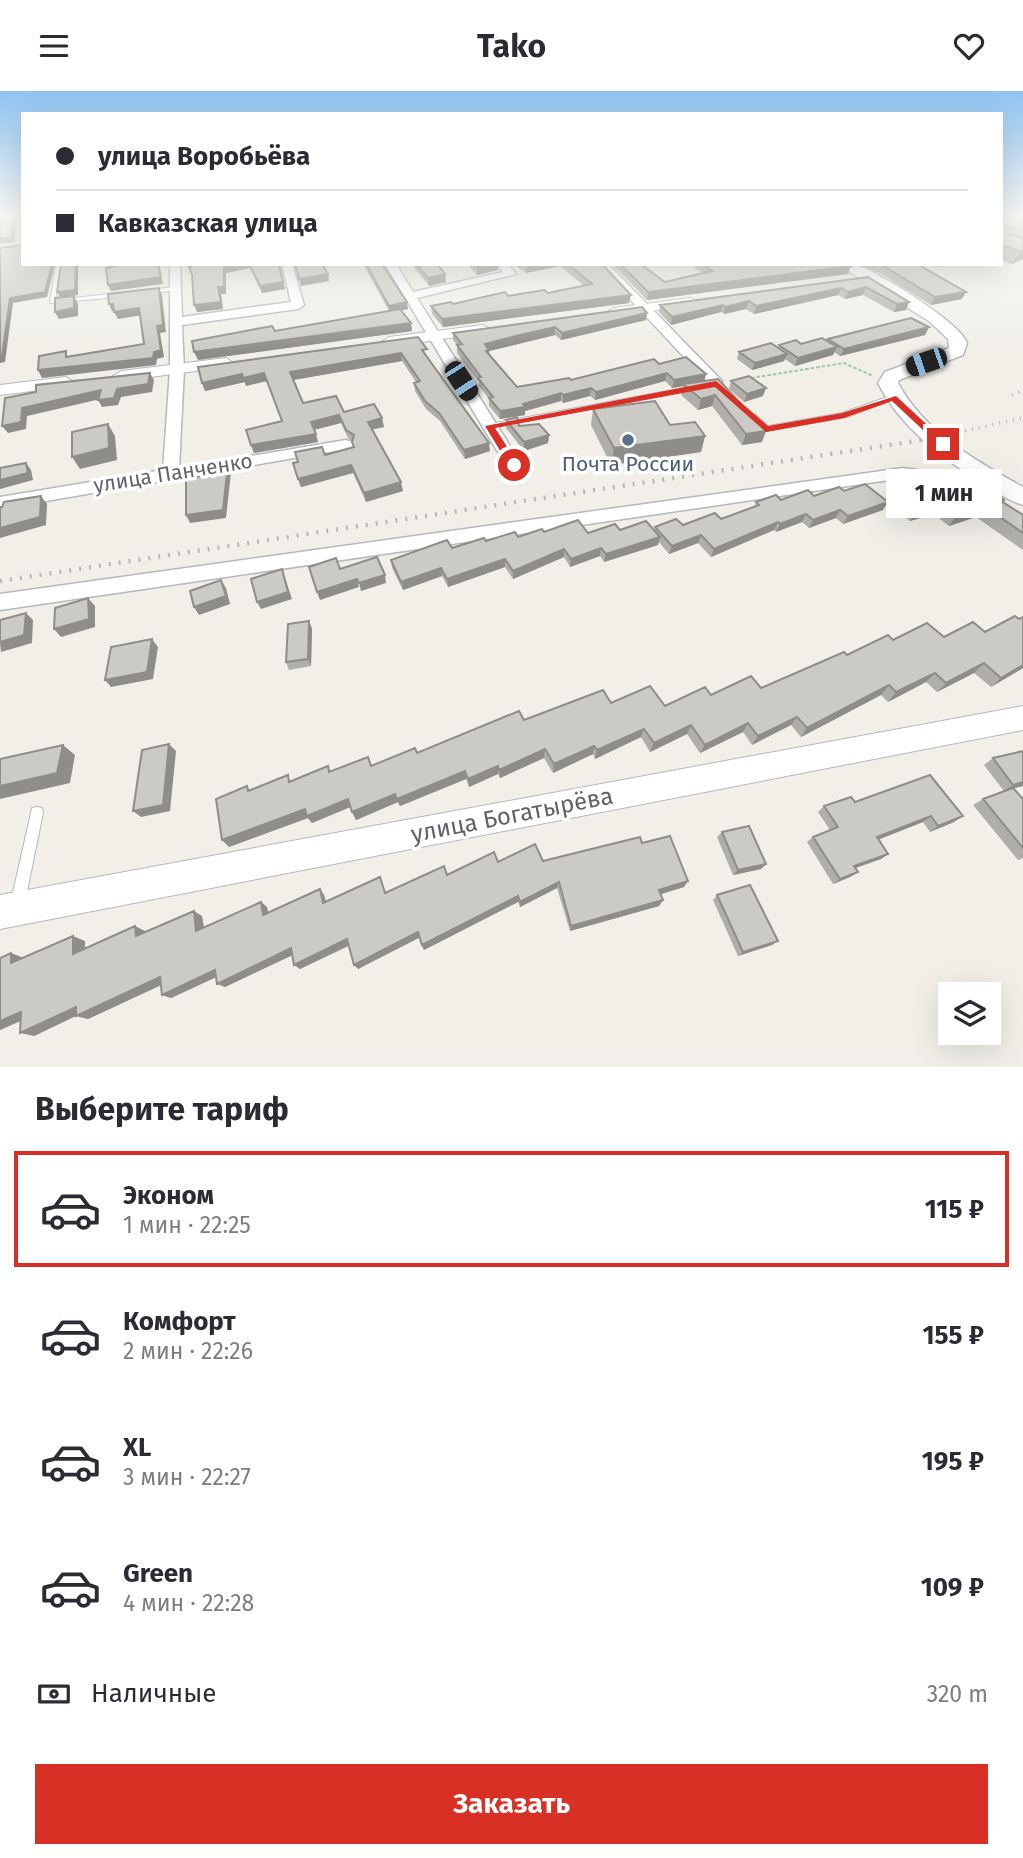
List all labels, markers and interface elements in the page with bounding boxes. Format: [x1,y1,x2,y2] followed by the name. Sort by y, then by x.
[35,27,73,65] icon: menu
[477,27,546,65] text: Tako
[950,27,988,65] icon: heart
[98,141,310,172] text: улица Воробьёва
[98,208,318,239] text: Кавказская улица
[903,345,950,379] car
[441,358,482,404] car
[927,428,959,460] route end
[620,432,636,448] marker: Почта России
[92,448,254,498] street label: улица Панченко
[498,449,530,481] route start
[562,451,694,477] place label: Почта России
[885,469,1001,517] callout: 1 мин
[915,479,973,507] text: 1 мин
[409,782,615,848] street label: улица Богатырёва
[938,982,1001,1045] map controls
[938,982,1001,1045] button: layers
[35,1090,289,1128] text: Выберите тариф
[39,1178,102,1241] icon: car
[123,1180,214,1211] text: Эконом
[925,1194,984,1225] text: 115 ₽
[123,1211,251,1239] text: 1 мин · 22:25
[39,1304,102,1367] icon: car
[123,1306,236,1337] text: Комфорт
[923,1320,984,1351] text: 155 ₽
[123,1337,253,1365] text: 2 мин · 22:26
[39,1430,102,1493] icon: car
[123,1432,151,1463] text: XL
[922,1446,984,1477] text: 195 ₽
[123,1463,251,1491] text: 3 мин · 22:27
[39,1556,102,1619] icon: car
[123,1558,193,1589] text: Green
[921,1572,984,1603] text: 109 ₽
[123,1589,254,1617] text: 4 мин · 22:28
[35,1675,73,1713] icon: cash
[91,1678,216,1709] text: Наличные
[927,1680,988,1708] text: 320 m
[35,1764,988,1844] button: Заказать

